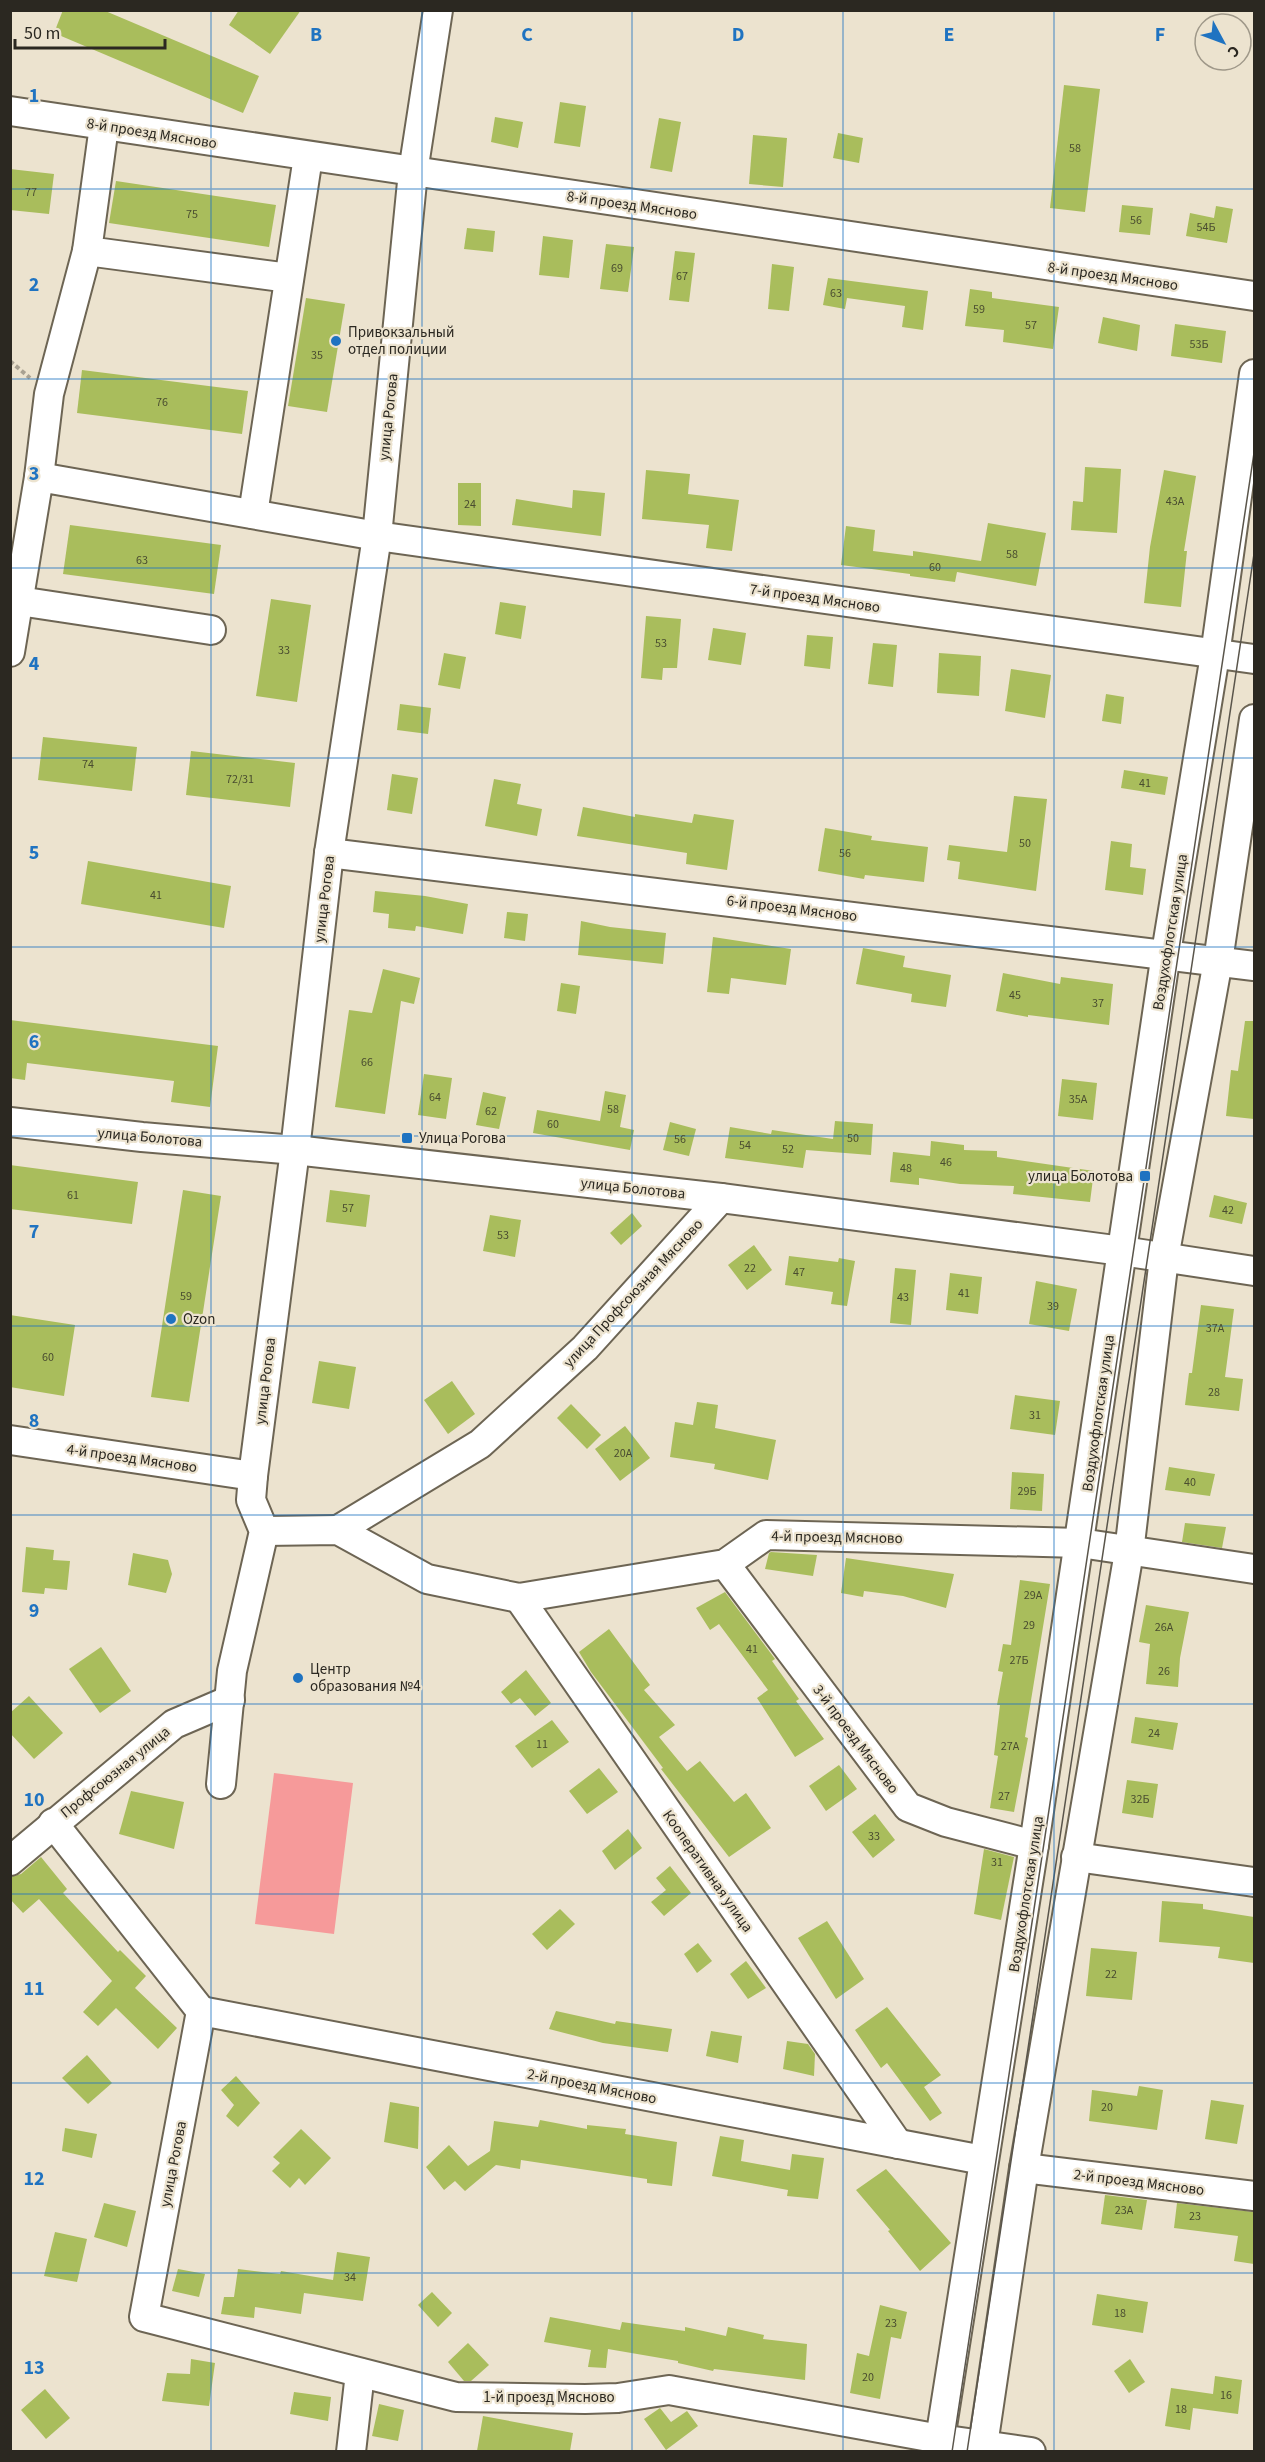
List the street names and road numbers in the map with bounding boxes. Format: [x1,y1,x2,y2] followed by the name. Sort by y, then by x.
[85,113,218,154] street label: 8-й проезд Мясново
[565,186,698,225] street label: 8-й проезд Мясново
[1046,257,1179,296] street label: 8-й проезд Мясново
[373,372,404,462] street label: улица Рогова
[748,579,881,618] street label: 7-й проезд Мясново
[1148,852,1193,1012] street label: Воздухофлотская улица
[309,854,340,944] street label: улица Рогова
[725,890,858,927] street label: 6-й проезд Мясново
[97,1122,203,1153] street label: улица Болотова
[580,1173,686,1204] street label: улица Болотова
[559,1214,708,1372] street label: улица Профсоюзная Мясново
[1077,1333,1120,1493] street label: Воздухофлотская улица
[250,1336,281,1426] street label: улица Рогова
[65,1439,198,1478] street label: 4-й проезд Мясново
[771,1526,903,1549] street label: 4-й проезд Мясново
[808,1681,904,1798] street label: 3-й проезд Мясново
[56,1722,175,1823] street label: Профсоюзная улица
[657,1806,758,1937] street label: Кооперативная улица
[1004,1814,1049,1974] street label: Воздухофлотская улица
[525,2064,658,2109] street label: 2-й проезд Мясново
[155,2119,192,2209] street label: улица Рогова
[1072,2164,1205,2201] street label: 2-й проезд Мясново
[483,2387,615,2408] street label: 1-й проезд Мясново

